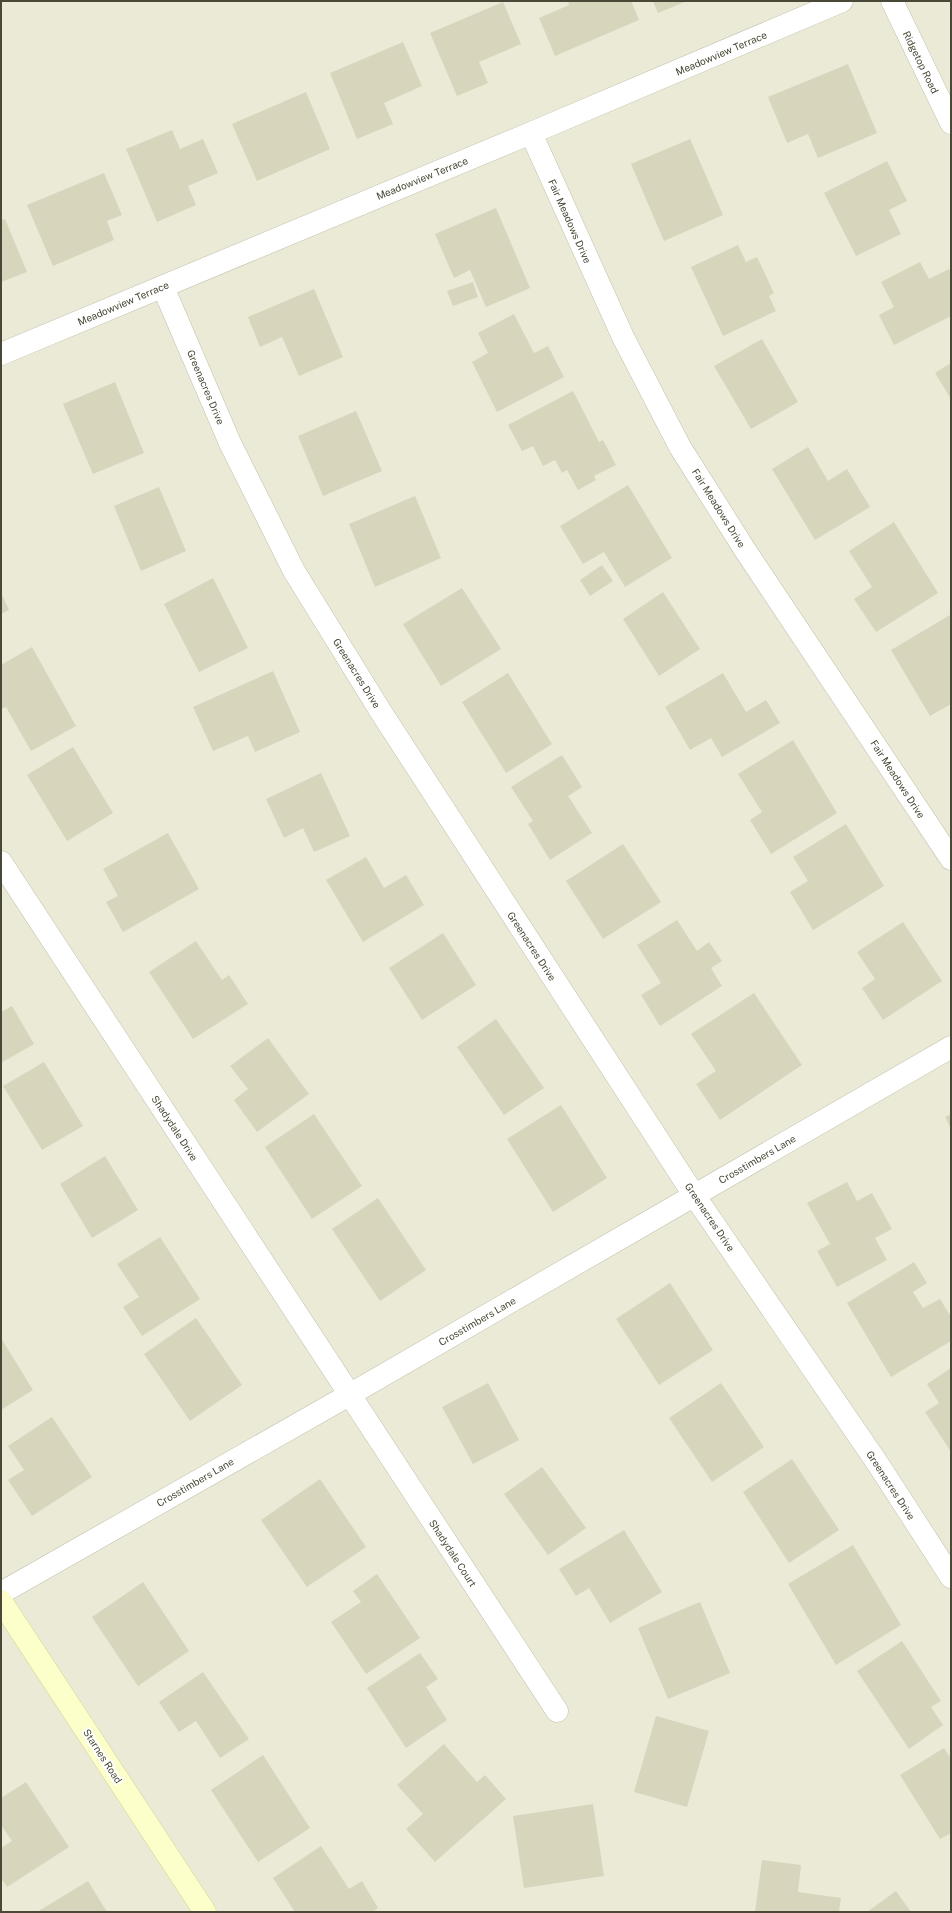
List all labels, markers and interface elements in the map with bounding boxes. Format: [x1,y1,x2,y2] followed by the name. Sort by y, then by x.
[674,28,769,78] street label: Meadowview Terrace
[901,29,941,95] street label: Ridgetop Road
[374,154,470,202] street label: Meadowview Terrace
[546,177,594,265] street label: Fair Meadows Drive
[76,278,171,328] street label: Meadowview Terrace
[185,348,227,426] street label: Greenacres Drive
[690,466,748,550] street label: Fair Meadows Drive
[331,636,383,710] street label: Greenacres Drive
[868,738,928,821] street label: Fair Meadows Drive
[505,909,559,983] street label: Greenacres Drive
[149,1093,201,1163] street label: Shadydale Drive
[716,1132,798,1186] street label: Crosstimbers Lane
[683,1180,738,1254] street label: Greenacres Drive
[436,1294,518,1348] street label: Crosstimbers Lane
[864,1448,918,1522] street label: Greenacres Drive
[154,1455,236,1509] street label: Crosstimbers Lane
[427,1517,479,1589] street label: Shadydale Court
[81,1727,125,1785] street label: Starnes Road

